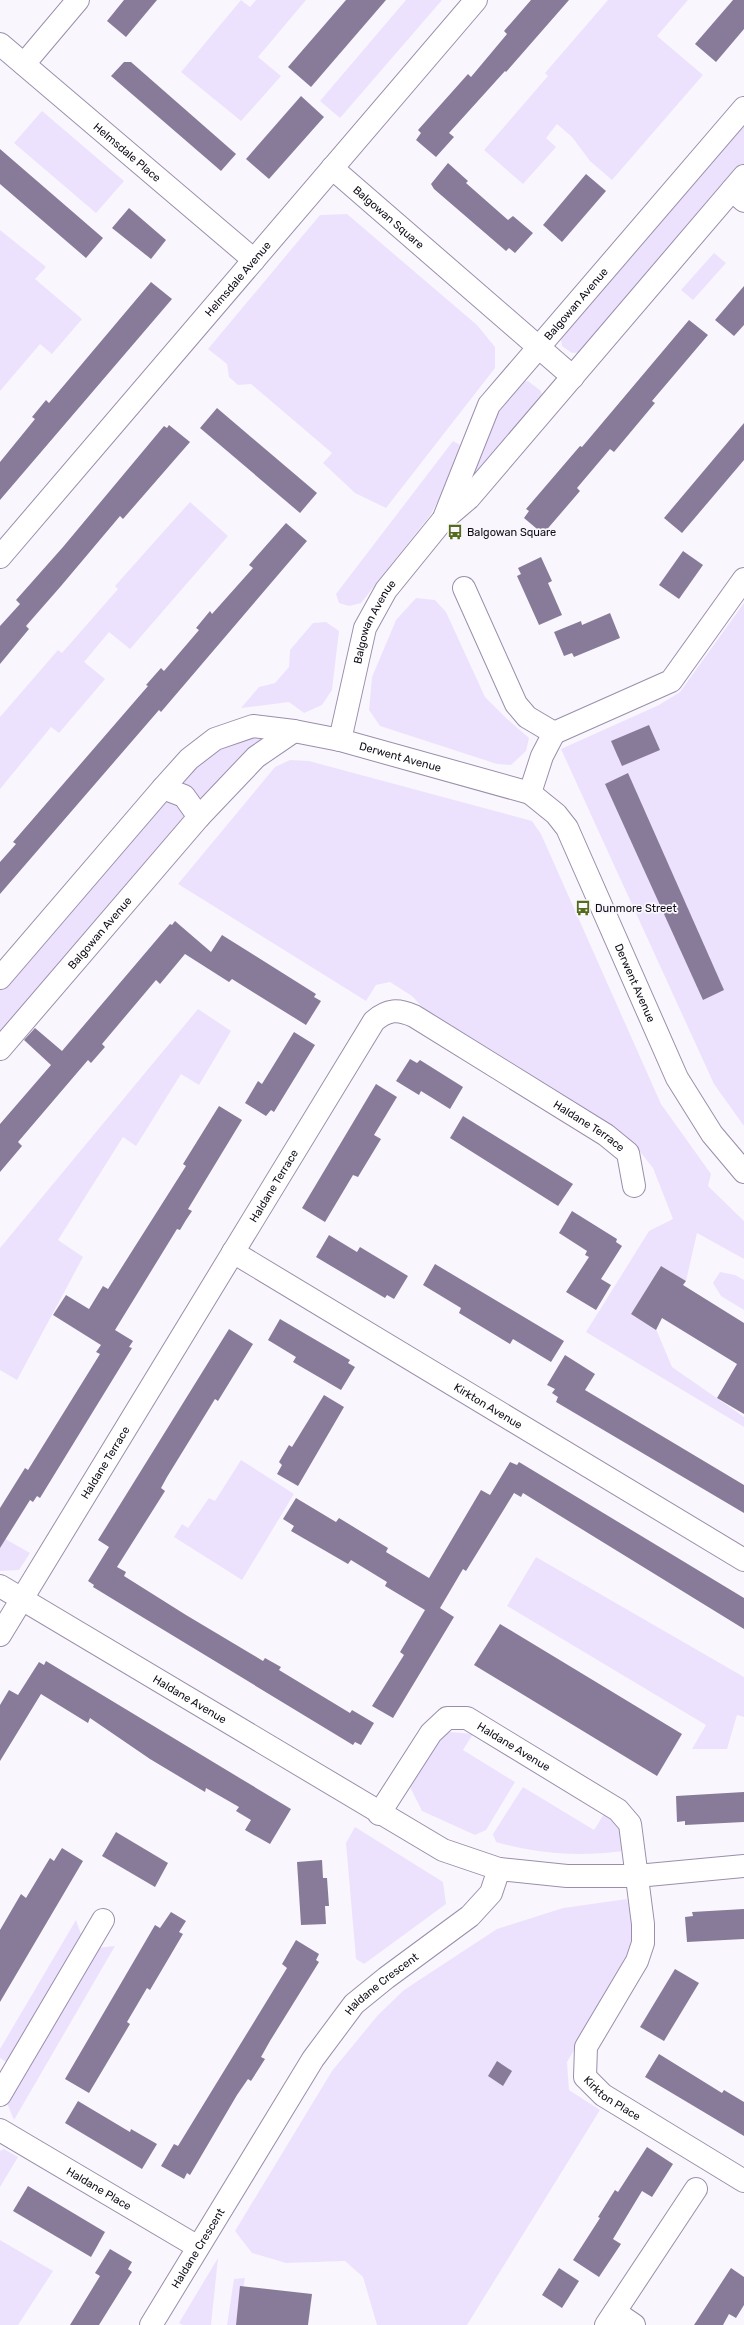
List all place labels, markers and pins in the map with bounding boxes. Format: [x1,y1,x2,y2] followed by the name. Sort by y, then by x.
[446,523,464,541] bus stop icon: Balgowan Square
[467,526,556,539] place label: Balgowan Square
[574,899,592,917] bus stop icon: Dunmore Street
[595,902,677,915] place label: Dunmore Street

